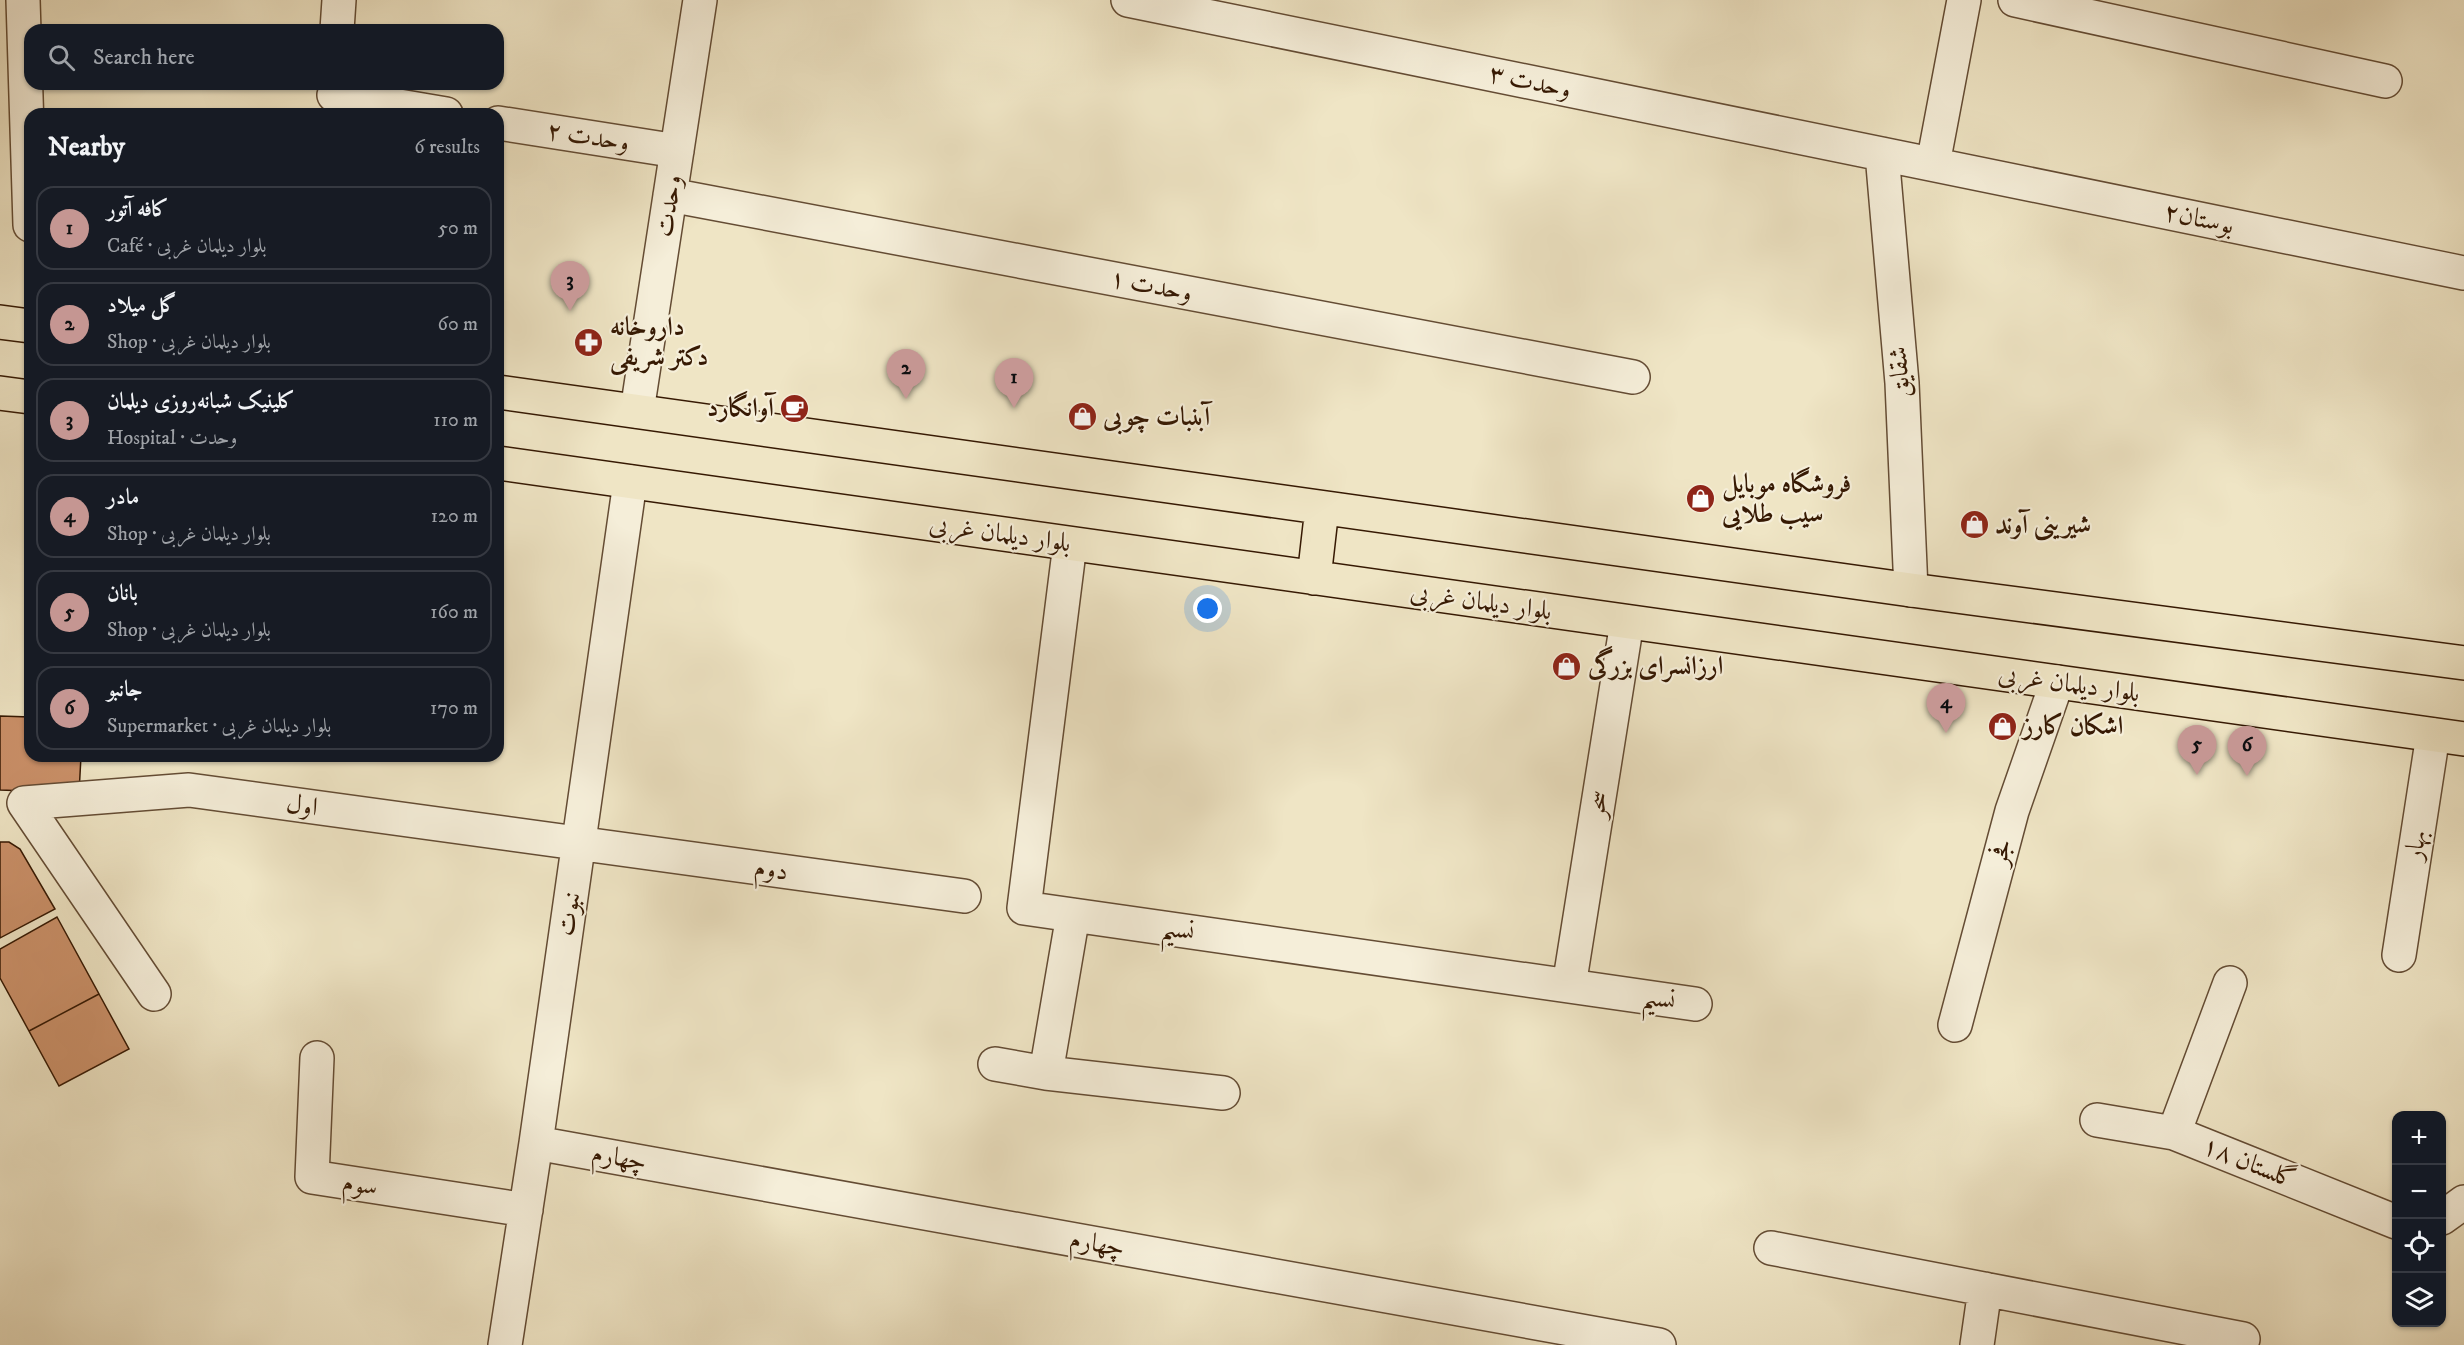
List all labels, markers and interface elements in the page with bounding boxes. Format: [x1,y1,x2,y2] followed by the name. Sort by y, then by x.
[24,24,504,90] search box
[45,41,78,74] icon: search
[93,44,195,71] text: Search here
[1486,57,1574,107] street label: وحدت ۳
[544,114,632,160] street label: وحدت ۲
[48,131,125,164] text: Nearby
[414,135,480,160] text: 6 results
[648,173,690,239] street label: وحدت
[2161,195,2237,243] street label: بوستان۲
[107,196,169,223] text: کافه آتور
[66,216,73,241] text: 1
[438,216,478,241] text: 50 m
[107,234,267,259] text: Café · بلوار دیلمان غربی
[550,262,590,311] pin: 3
[1107,262,1195,310] street label: وحدت ۱
[107,292,177,319] text: گل میلاد
[609,311,709,376] place label: داروخانه دکتر شریفی
[65,312,74,337] text: 2
[438,312,478,337] text: 60 m
[573,326,605,358] pharmacy icon: داروخانه دکتر شریفی
[107,330,271,355] text: Shop · بلوار دیلمان غربی
[1882,345,1918,399] street label: شقایق
[886,350,926,399] pin: 2
[994,358,1034,408] pin: 1
[107,388,295,415] text: کلینیک شبانه‌روزی دیلمان
[707,390,777,425] place label: آوانگارد
[779,392,811,424] cafe icon: آوانگارد
[1102,400,1214,435] place label: آبنبات چوبی
[1066,401,1098,433] shop icon: آبنبات چوبی
[66,408,73,433] text: 3
[433,408,478,433] text: 110 m
[107,426,237,451] text: Hospital · وحدت
[1721,466,1851,531] place label: فروشگاه موبایل سیب طلایی
[1685,483,1717,515] shop icon: فروشگاه موبایل سیب طلایی
[107,484,139,511] text: مادر
[64,504,75,529] text: 4
[431,504,478,529] text: 120 m
[927,508,1073,561] street label: بلوار دیلمان غربی
[1995,508,2091,542] place label: شیرینی آوند
[1958,509,1990,541] shop icon: شیرینی آوند
[107,522,271,547] text: Shop · بلوار دیلمان غربی
[1408,576,1554,629] street label: بلوار دیلمان غربی
[107,580,138,607] text: بانان
[1193,594,1222,623] your location
[65,600,74,625] text: 5
[430,600,478,625] text: 160 m
[107,618,271,643] text: Shop · بلوار دیلمان غربی
[1587,645,1723,683] place label: ارزانسرای بزرگی
[1551,650,1583,682] shop icon: ارزانسرای بزرگی
[1996,658,2142,711] street label: بلوار دیلمان غربی
[107,676,143,703] text: جانبو
[1926,684,1966,733] pin: 4
[64,696,75,721] text: 6
[430,696,478,721] text: 170 m
[1986,710,2018,742] shop icon: اشکان کارز
[2020,710,2123,743] place label: اشکان کارز
[107,714,331,739] text: Supermarket · بلوار دیلمان غربی
[2178,726,2216,775] pin: 5
[2228,726,2266,776] pin: 6
[284,787,320,825] street label: اول
[1579,788,1616,823] street label: سحر
[2397,828,2435,865] street label: بهار
[1981,835,2020,872] street label: فجر
[751,851,790,894] street label: دوم
[550,890,588,938] street label: نبوت
[1158,911,1197,957] street label: نسیم
[1639,980,1678,1026] street label: نسیم
[2392,1111,2446,1327] map controls
[2392,1111,2446,1165] button: +
[2197,1129,2301,1197] street label: گلستان ۱۸
[588,1137,649,1184] street label: چهارم
[2392,1165,2446,1219] button: −
[339,1166,380,1209] street label: سوم
[2392,1219,2446,1273] button: locate
[1066,1223,1127,1270] street label: چهارم
[2392,1273,2446,1327] button: layers

